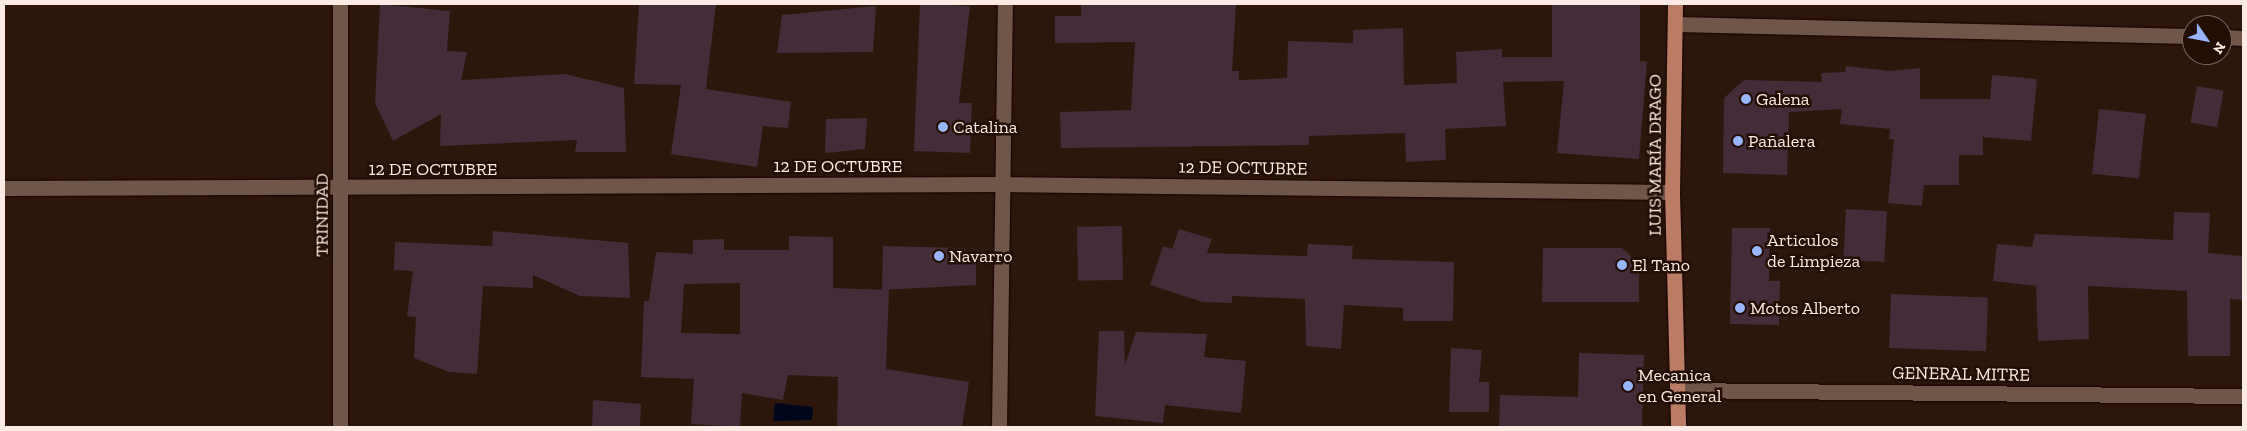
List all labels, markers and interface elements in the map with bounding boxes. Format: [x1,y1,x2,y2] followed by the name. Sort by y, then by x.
[2182,15,2232,65] north arrow
[2209,39,2229,57] text: N
[1644,74,1666,236] street label: LUIS MARÍA DRAGO
[1756,88,1809,110] place label: Galena
[1740,93,1752,105] marker: Galena
[953,116,1018,138] place label: Catalina
[937,121,949,133] marker: Catalina
[1748,130,1815,152] place label: Pañalera
[1732,135,1744,147] marker: Pañalera
[774,155,902,177] street label: 12 DE OCTUBRE
[1178,156,1308,180] street label: 12 DE OCTUBRE
[369,158,497,180] street label: 12 DE OCTUBRE
[311,173,333,257] street label: TRINIDAD
[1767,230,1860,272] place label: Articulos de Limpieza
[949,245,1012,267] place label: Navarro
[1751,245,1763,257] marker: Articulos de Limpieza
[933,250,945,262] marker: Navarro
[1632,254,1690,276] place label: El Tano
[1616,259,1628,271] marker: El Tano
[1750,297,1861,319] place label: Motos Alberto
[1734,302,1746,314] marker: Motos Alberto
[1892,362,2030,386] street label: GENERAL MITRE
[1638,365,1722,408] place label: Mecanica en General
[1622,380,1634,392] marker: Mecanica en General

